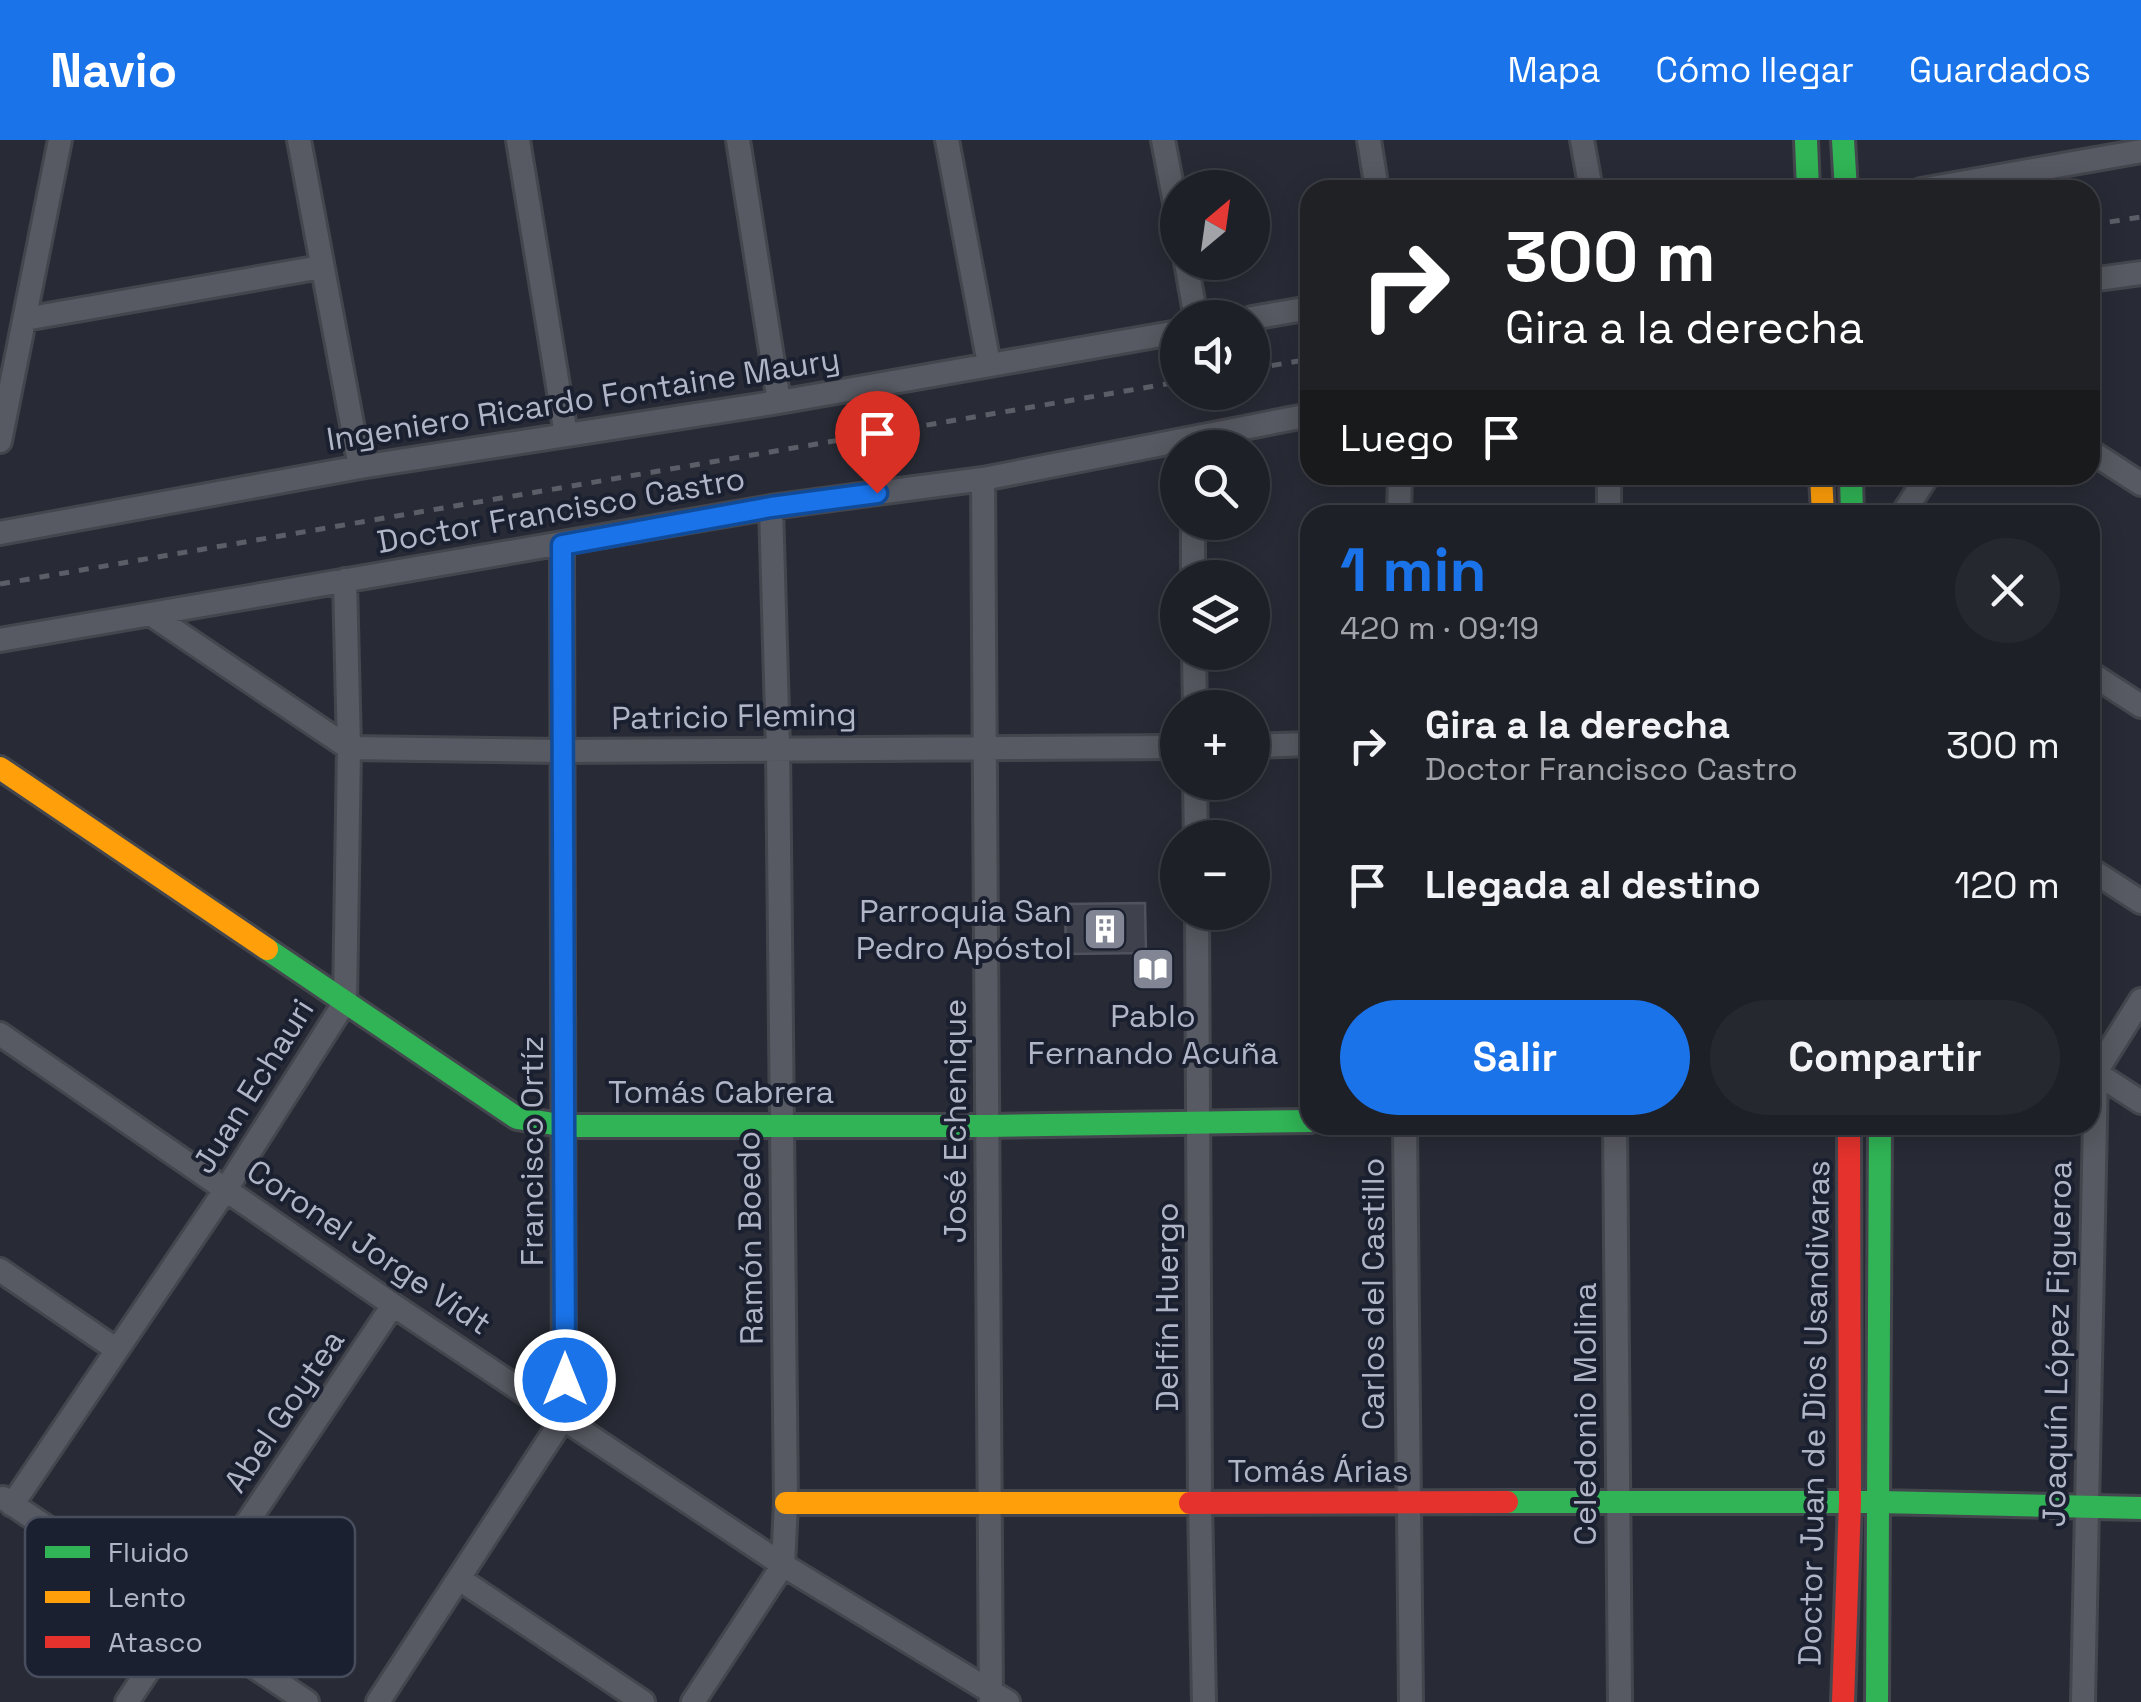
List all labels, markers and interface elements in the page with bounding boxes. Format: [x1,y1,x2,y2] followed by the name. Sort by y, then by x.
[50,40,177,101] text: Navio
[1507,48,1600,92] text: Mapa
[1655,48,1854,92] text: Cómo llegar
[1909,48,2091,92] text: Guardados
[1160,170,1270,280] north arrow
[1160,170,1270,930] map controls
[1505,212,1716,301] text: 300 m
[1340,220,1470,350] icon: right
[1505,299,1864,356] text: Gira a la derecha
[1160,300,1270,410] button: sound
[324,339,842,459] street label: Ingeniero Ricardo Fontaine Maury
[835,391,920,494] pin
[850,406,905,461] icon: arrive
[1474,410,1529,465] icon: arrive
[1340,414,1454,462] text: Luego
[1160,430,1270,540] button: search
[374,458,748,562] street label: Doctor Francisco Castro
[1340,532,1487,609] text: 1 min
[1955,538,2060,643] button: close
[1160,560,1270,670] button: layers
[1340,608,1539,648] text: 420 m · 09:19
[1160,690,1270,800] button: +
[611,694,857,738] street label: Patricio Fleming
[1425,701,1730,749] text: Gira a la derecha
[1340,718,1395,773] icon: right
[1946,721,2060,769] text: 300 m
[1425,749,1798,789] text: Doctor Francisco Castro
[1160,820,1270,930] button: −
[1340,858,1395,913] icon: arrive
[1425,861,1761,909] text: Llegada al destino
[1954,861,2060,909] text: 120 m
[856,891,1072,968] place label: Parroquia San Pedro Apóstol
[1082,906,1128,952] building icon: Parroquia San Pedro Apóstol
[1130,946,1176,992] library icon: Pablo Fernando Acuña
[184,991,322,1181] street label: Juan Echauri
[1028,996,1278,1073] place label: Pablo Fernando Acuña
[935,999,975,1243] street label: José Echenique
[1340,1000,1690,1115] button: Salir
[1710,1000,2060,1115] button: Compartir
[512,1036,552,1266] street label: Francisco Ortíz
[608,1072,834,1112] street label: Tomás Cabrera
[728,1131,772,1345] street label: Ramón Boedo
[239,1150,499,1344] street label: Coronel Jorge Vidt
[1353,1158,1393,1430] street label: Carlos del Castillo
[1790,1160,1838,1666] street label: Doctor Juan de Dios Usandivaras
[2034,1160,2080,1528] street label: Joaquín López Figueroa
[1147,1202,1187,1412] street label: Delfín Huergo
[1565,1282,1605,1546] street label: Celedonio Molina
[215,1322,353,1500] street label: Abel Goytea
[513,1328,617,1432] position arrow
[1227,1451,1409,1491] street label: Tomás Árias
[25,1517,355,1677] legend
[108,1534,189,1570] text: Fluido
[108,1579,186,1615] text: Lento
[108,1624,203,1660] text: Atasco

